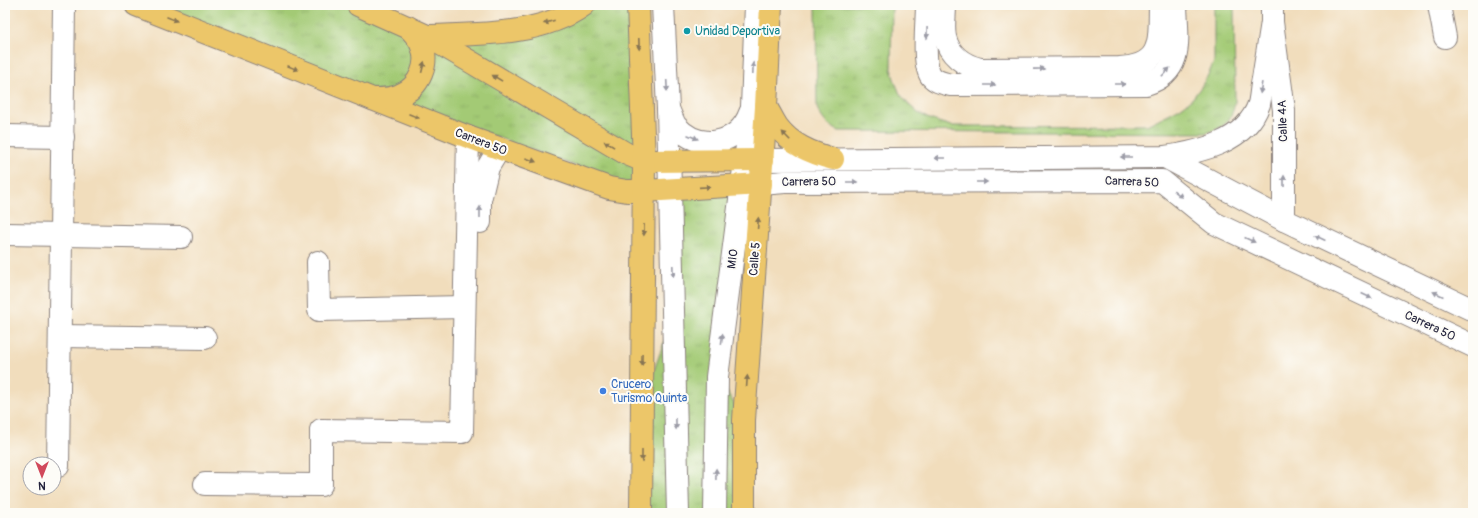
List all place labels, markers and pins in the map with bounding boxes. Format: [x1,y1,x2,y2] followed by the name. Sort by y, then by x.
[695,24,780,39] place label: Unidad Deportiva
[682,26,692,36] marker: Unidad Deportiva
[611,377,688,406] place label: Crucero Turismo Quinta
[598,386,608,396] marker: Crucero Turismo Quinta

